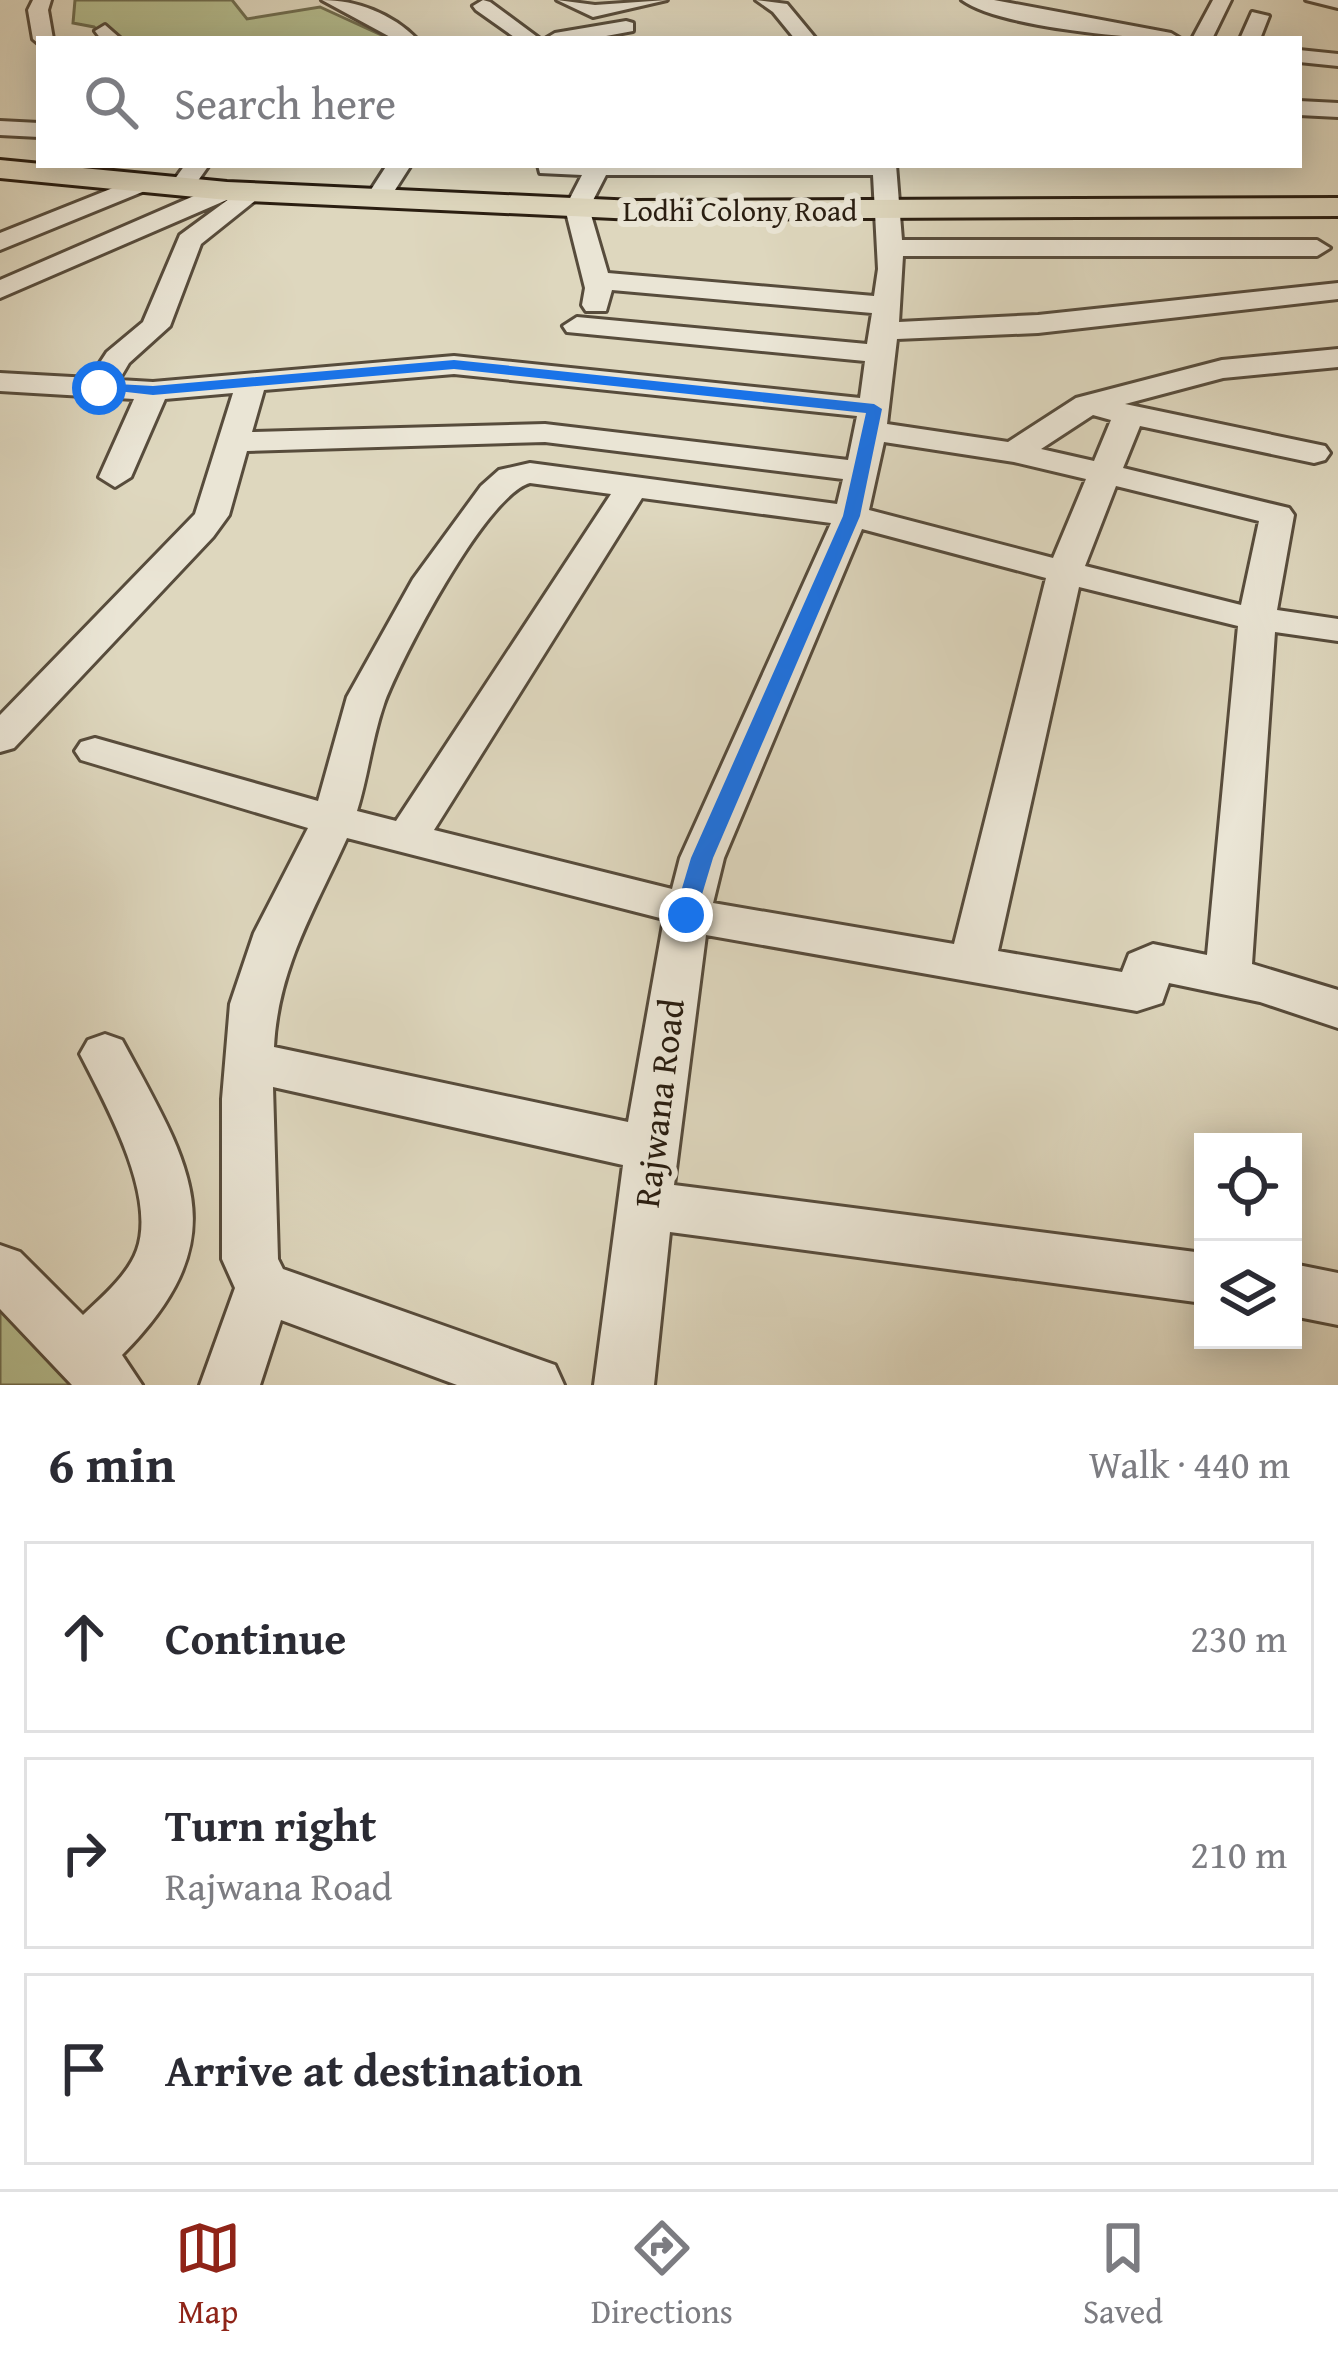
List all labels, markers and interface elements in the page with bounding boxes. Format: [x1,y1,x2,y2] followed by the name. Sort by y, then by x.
[36,36,1302,168] search box
[78,69,144,135] icon: search
[174,70,396,135] text: Search here
[623,188,857,232] street label: Lodhi Colony Road
[72,361,126,415] route start
[659,888,713,942] route end
[619,996,697,1210] street label: Rajwana Road
[1194,1133,1302,1349] map controls
[1194,1133,1302,1241] button: locate
[1194,1241,1302,1349] button: layers
[48,1426,175,1501] text: 6 min
[1089,1435,1290,1492] text: Walk · 440 m
[51,1604,117,1670] icon: ahead
[165,1605,346,1670] text: Continue
[1190,1609,1287,1666] text: 230 m
[165,1792,377,1857] text: Turn right
[51,1820,117,1886] icon: right
[1190,1825,1287,1882] text: 210 m
[165,1857,392,1914] text: Rajwana Road
[51,2036,117,2102] icon: arrive
[165,2037,583,2102] text: Arrive at destination
[175,2215,241,2335] tab: Map
[591,2215,733,2335] tab: Directions
[1083,2215,1163,2335] tab: Saved

